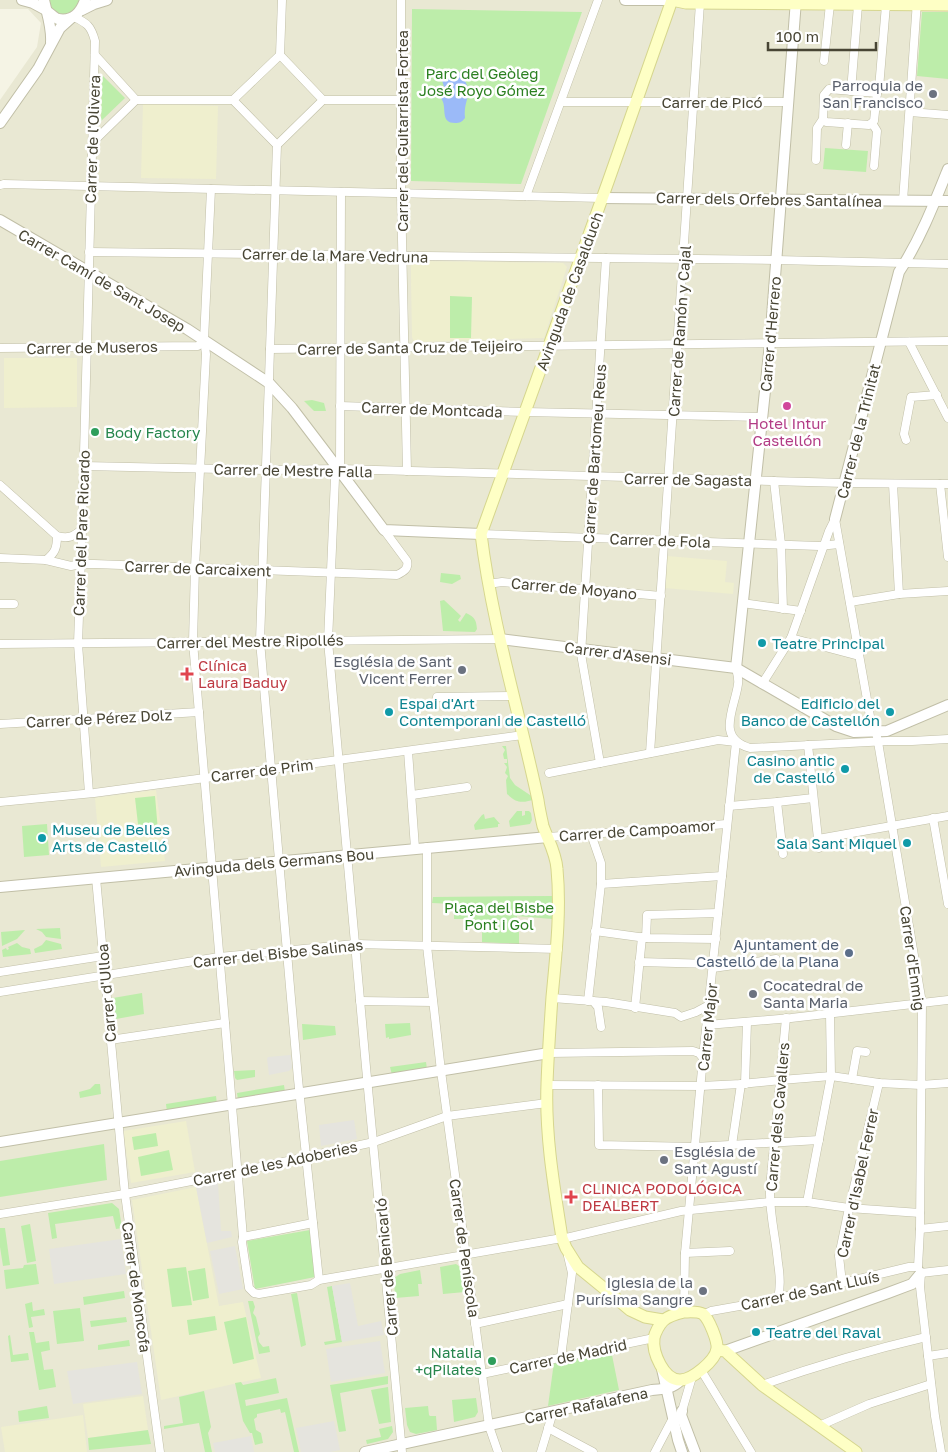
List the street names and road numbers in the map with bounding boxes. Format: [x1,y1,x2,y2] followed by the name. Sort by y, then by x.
[393,30,411,232] street label: Carrer del Guitarrista Fortea
[81,74,103,204] street label: Carrer de l'Olivera
[661,93,763,111] street label: Carrer de Picó
[656,188,882,210] street label: Carrer dels Orfebres Santalínea
[532,209,606,373] street label: Avinguda de Casalduch
[15,225,189,335] street label: Carrer Camí de Sant Josep
[242,244,428,266] street label: Carrer de la Mare Vedruna
[664,244,694,417] street label: Carrer de Ramón y Cajal
[756,275,784,393] street label: Carrer d'Herrero
[297,336,523,358] street label: Carrer de Santa Cruz de Teijeiro
[26,337,158,357] street label: Carrer de Museros
[832,362,884,500] street label: Carrer de la Trinitat
[579,363,609,545] street label: Carrer de Bartomeu Reus
[361,398,503,420] street label: Carrer de Montcada
[69,450,93,616] street label: Carrer del Pare Ricardo
[213,460,373,480] street label: Carrer de Mestre Falla
[624,469,752,489] street label: Carrer de Sagasta
[609,529,711,551] street label: Carrer de Fola
[124,556,272,580] street label: Carrer de Carcaixent
[510,574,638,602] street label: Carrer de Moyano
[156,630,344,652] street label: Carrer del Mestre Ripollés
[563,638,673,668] street label: Carrer d'Asensi
[25,705,173,731] street label: Carrer de Pérez Dolz
[210,755,314,785] street label: Carrer de Prim
[558,816,716,844] street label: Carrer de Campoamor
[173,844,375,880] street label: Avinguda dels Germans Bou
[897,904,929,1012] street label: Carrer d'Enmig
[192,935,364,971] street label: Carrer del Bisbe Salinas
[93,943,119,1043] street label: Carrer d'Ulloa
[693,982,721,1072] street label: Carrer Major
[762,1042,792,1192] street label: Carrer dels Cavallers
[832,1107,882,1259] street label: Carrer d'Isabel Ferrer
[191,1137,359,1189] street label: Carrer de les Adoberies
[446,1177,484,1319] street label: Carrer de Peníscola
[371,1197,401,1337] street label: Carrer de Benicarló
[119,1220,155,1354] street label: Carrer de Moncofa
[739,1266,881,1313] street label: Carrer de Sant Lluís
[507,1335,629,1377] street label: Carrer de Madrid
[523,1383,649,1427] street label: Carrer Rafalafena

